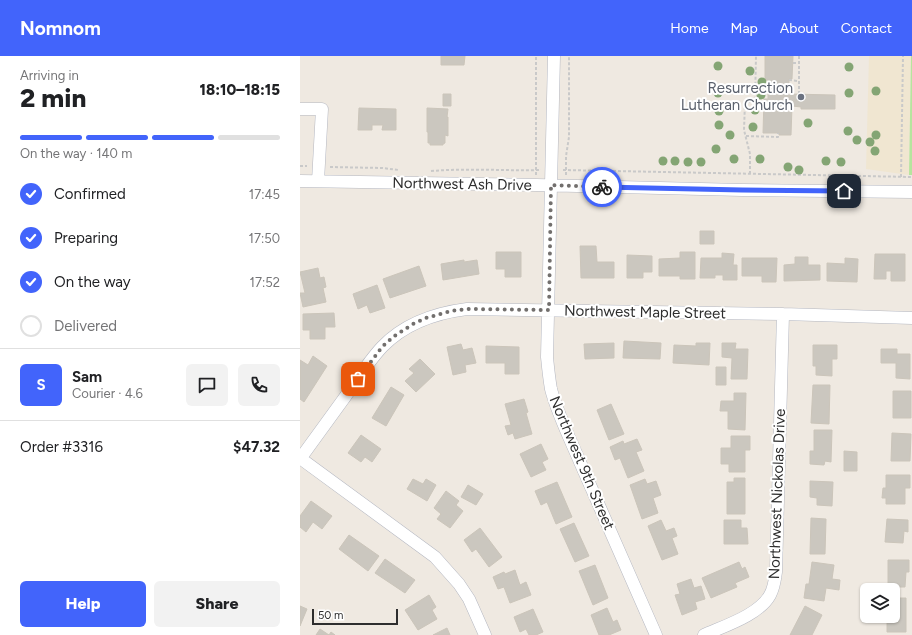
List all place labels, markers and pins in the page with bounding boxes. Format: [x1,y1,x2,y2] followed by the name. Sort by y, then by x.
[681,79,793,114] place label: Resurrection Lutheran Church
[796,92,806,102] marker: Resurrection Lutheran Church
[827,174,861,208] pin
[341,362,375,396] pin

